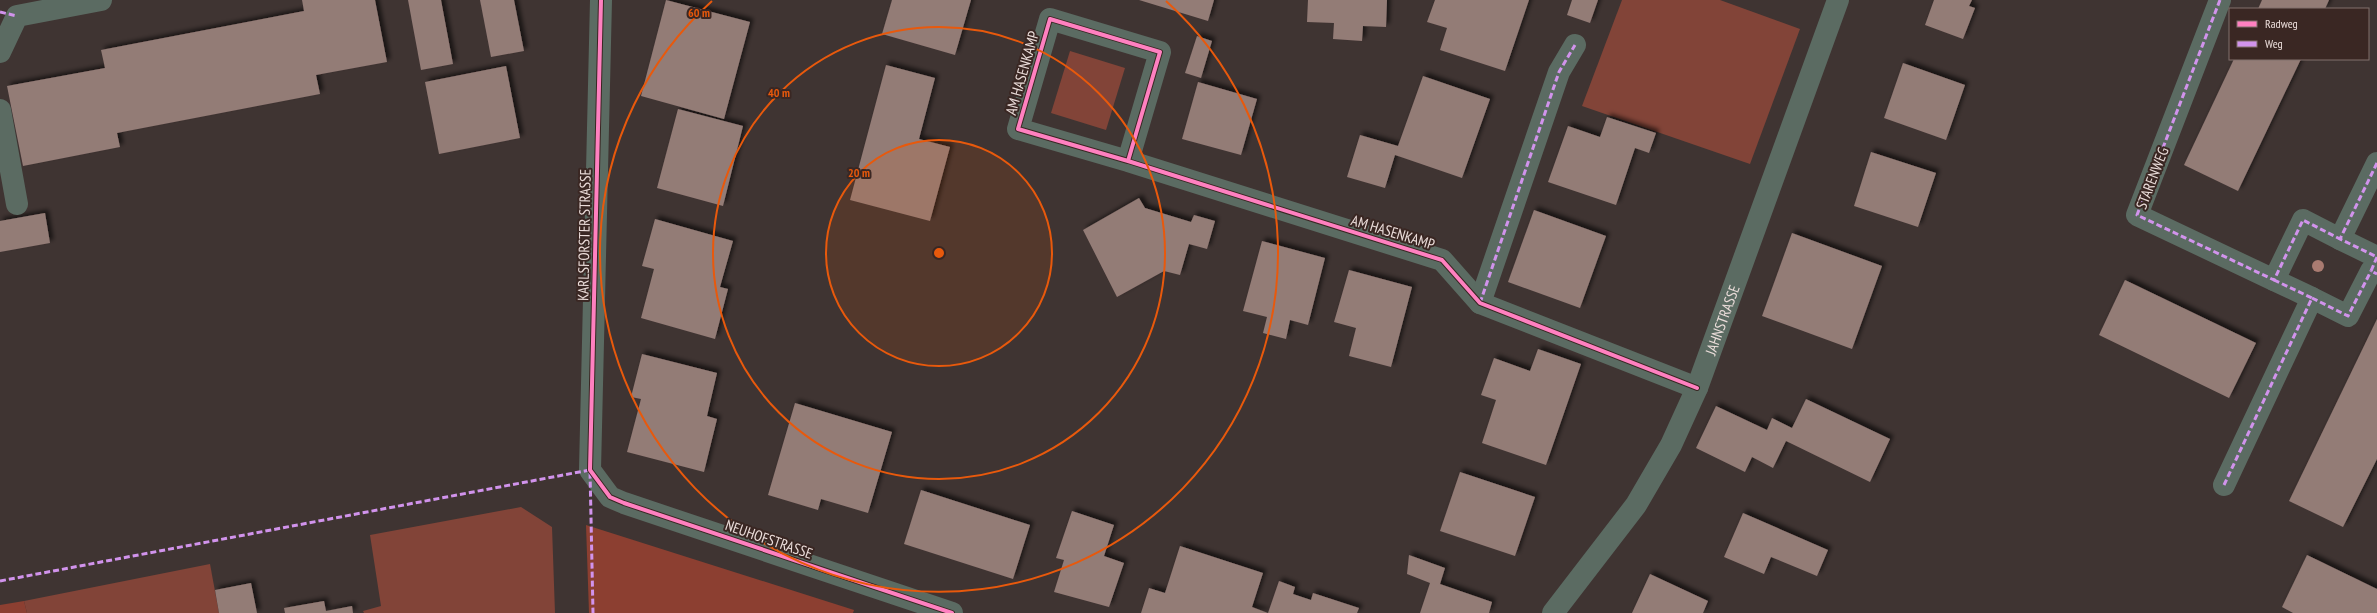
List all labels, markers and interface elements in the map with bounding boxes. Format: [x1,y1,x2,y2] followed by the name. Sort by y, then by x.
[688,5,710,20] text: 60 m
[2229,8,2369,60] legend
[2265,16,2298,31] text: Radweg
[1001,29,1043,117] street label: AM HASENKAMP
[2265,36,2283,51] text: Weg
[768,85,790,100] text: 40 m
[2131,144,2173,212] street label: STARENWEG
[848,165,870,180] text: 20 m
[573,169,595,301] street label: KARLSFORSTER STRASSE
[1349,210,1437,254] street label: AM HASENKAMP
[932,246,946,260] centre of rings
[1700,282,1743,358] street label: JAHNSTRASSE
[723,515,815,563] street label: NEUHOFSTRASSE

